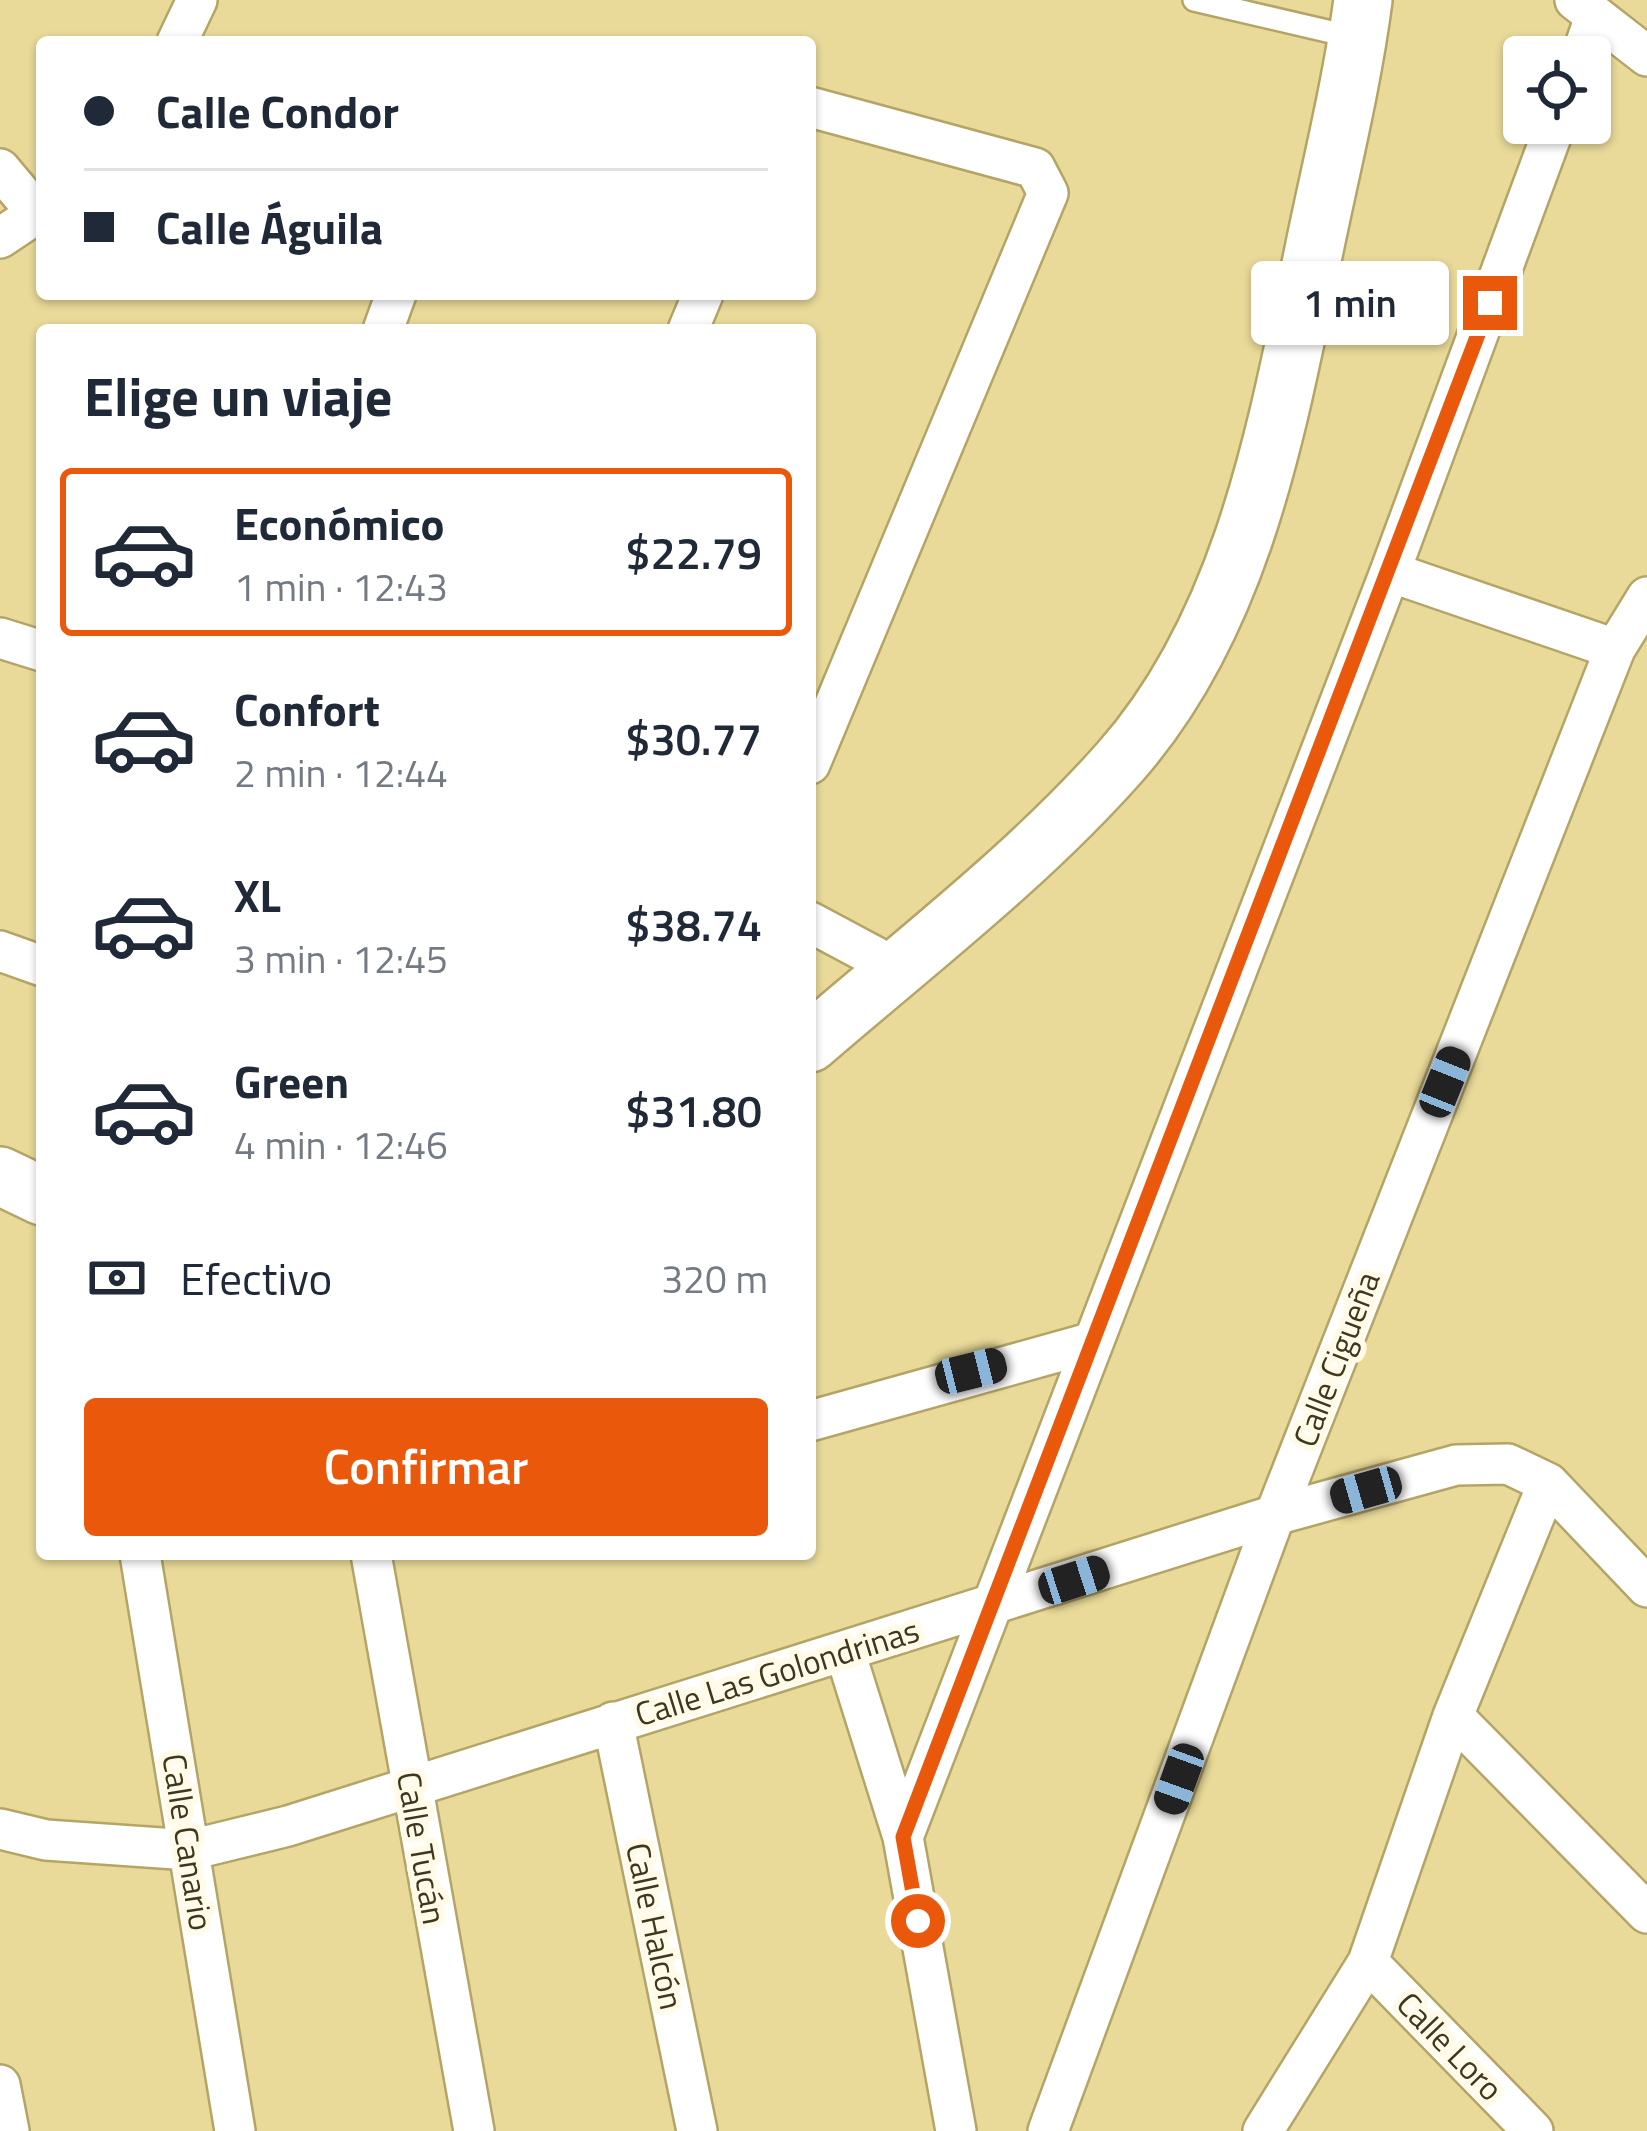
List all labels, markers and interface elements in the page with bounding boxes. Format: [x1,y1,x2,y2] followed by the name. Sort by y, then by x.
[1503,36,1611,144] map controls
[1503,36,1611,144] button: locate
[156,77,399,145] text: Calle Condor
[156,193,383,261] text: Calle Águila
[1250,261,1448,345] callout: 1 min
[1303,273,1397,332] text: 1 min
[1463,276,1517,330] route end
[84,355,392,437] text: Elige un viaje
[234,489,445,557] text: Económico
[90,498,198,606] icon: car
[625,518,762,586] text: $22.79
[234,557,448,616] text: 1 min · 12:43
[234,675,380,743] text: Confort
[90,684,198,792] icon: car
[625,704,762,772] text: $30.77
[234,743,448,802] text: 2 min · 12:44
[234,861,281,929] text: XL
[90,870,198,978] icon: car
[625,890,762,958] text: $38.74
[234,929,448,988] text: 3 min · 12:45
[1415,1042,1475,1122] car
[234,1047,349,1115] text: Green
[90,1056,198,1164] icon: car
[625,1076,762,1144] text: $31.80
[234,1115,448,1174] text: 4 min · 12:46
[180,1244,332,1312] text: Efectivo
[84,1245,150,1311] icon: cash
[661,1249,768,1308] text: 320 m
[1280,1264,1392,1454] street label: Calle Cigueña
[932,1345,1010,1397] car
[84,1398,768,1536] button: Confirmar
[1326,1463,1406,1517] car
[1034,1552,1114,1608] car
[629,1605,925,1739] street label: Calle Las Golondrinas
[1150,1739,1208,1819] car
[149,1750,227,1934] street label: Calle Canario
[384,1768,460,1928] street label: Calle Tucán
[613,1838,697,2014] street label: Calle Halcón
[891,1894,945,1948] route start
[1385,1980,1515,2112] street label: Calle Loro

